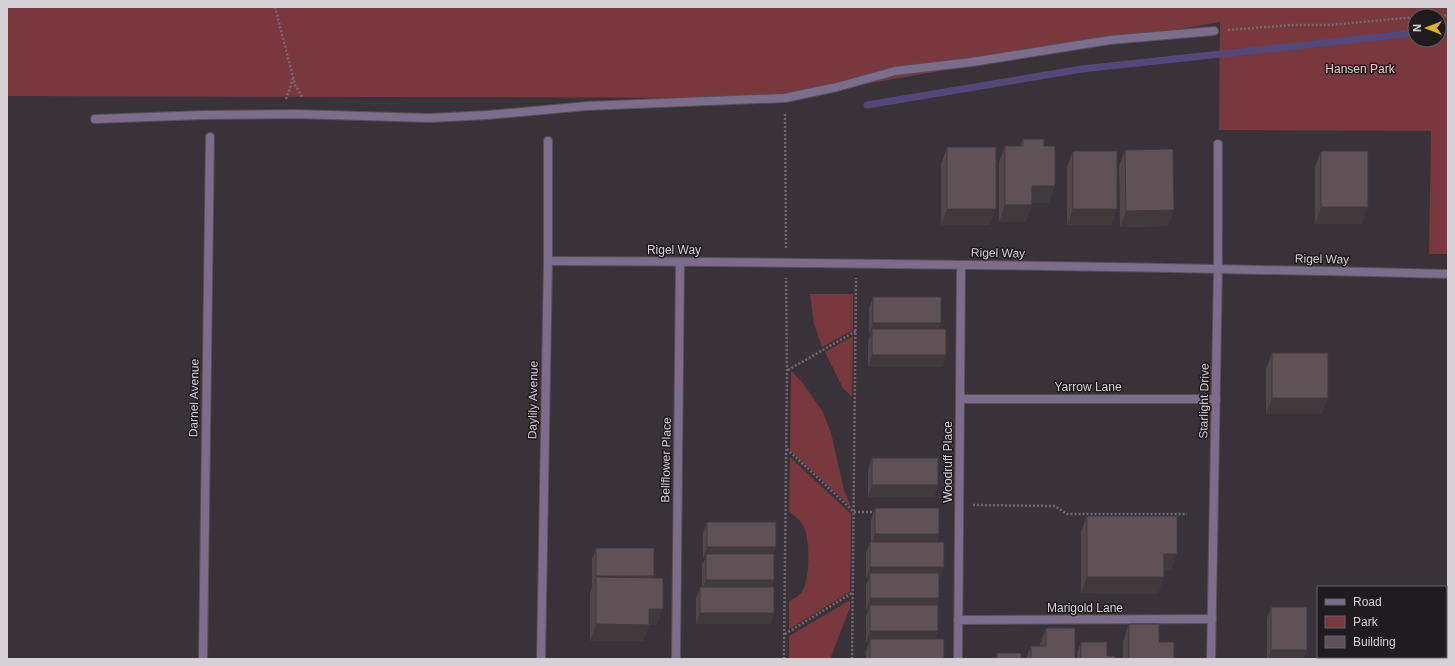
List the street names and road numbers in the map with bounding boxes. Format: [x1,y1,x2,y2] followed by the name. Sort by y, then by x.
[647,243,701,257] street label: Rigel Way
[971,246,1025,260] street label: Rigel Way
[1295,252,1349,266] street label: Rigel Way
[186,358,202,437] street label: Darnel Avenue
[525,360,541,439] street label: Daylily Avenue
[1196,363,1212,439] street label: Starlight Drive
[1054,380,1122,394] street label: Yarrow Lane
[658,417,674,503] street label: Bellflower Place
[941,421,955,503] street label: Woodruff Place
[1047,601,1123,615] street label: Marigold Lane

